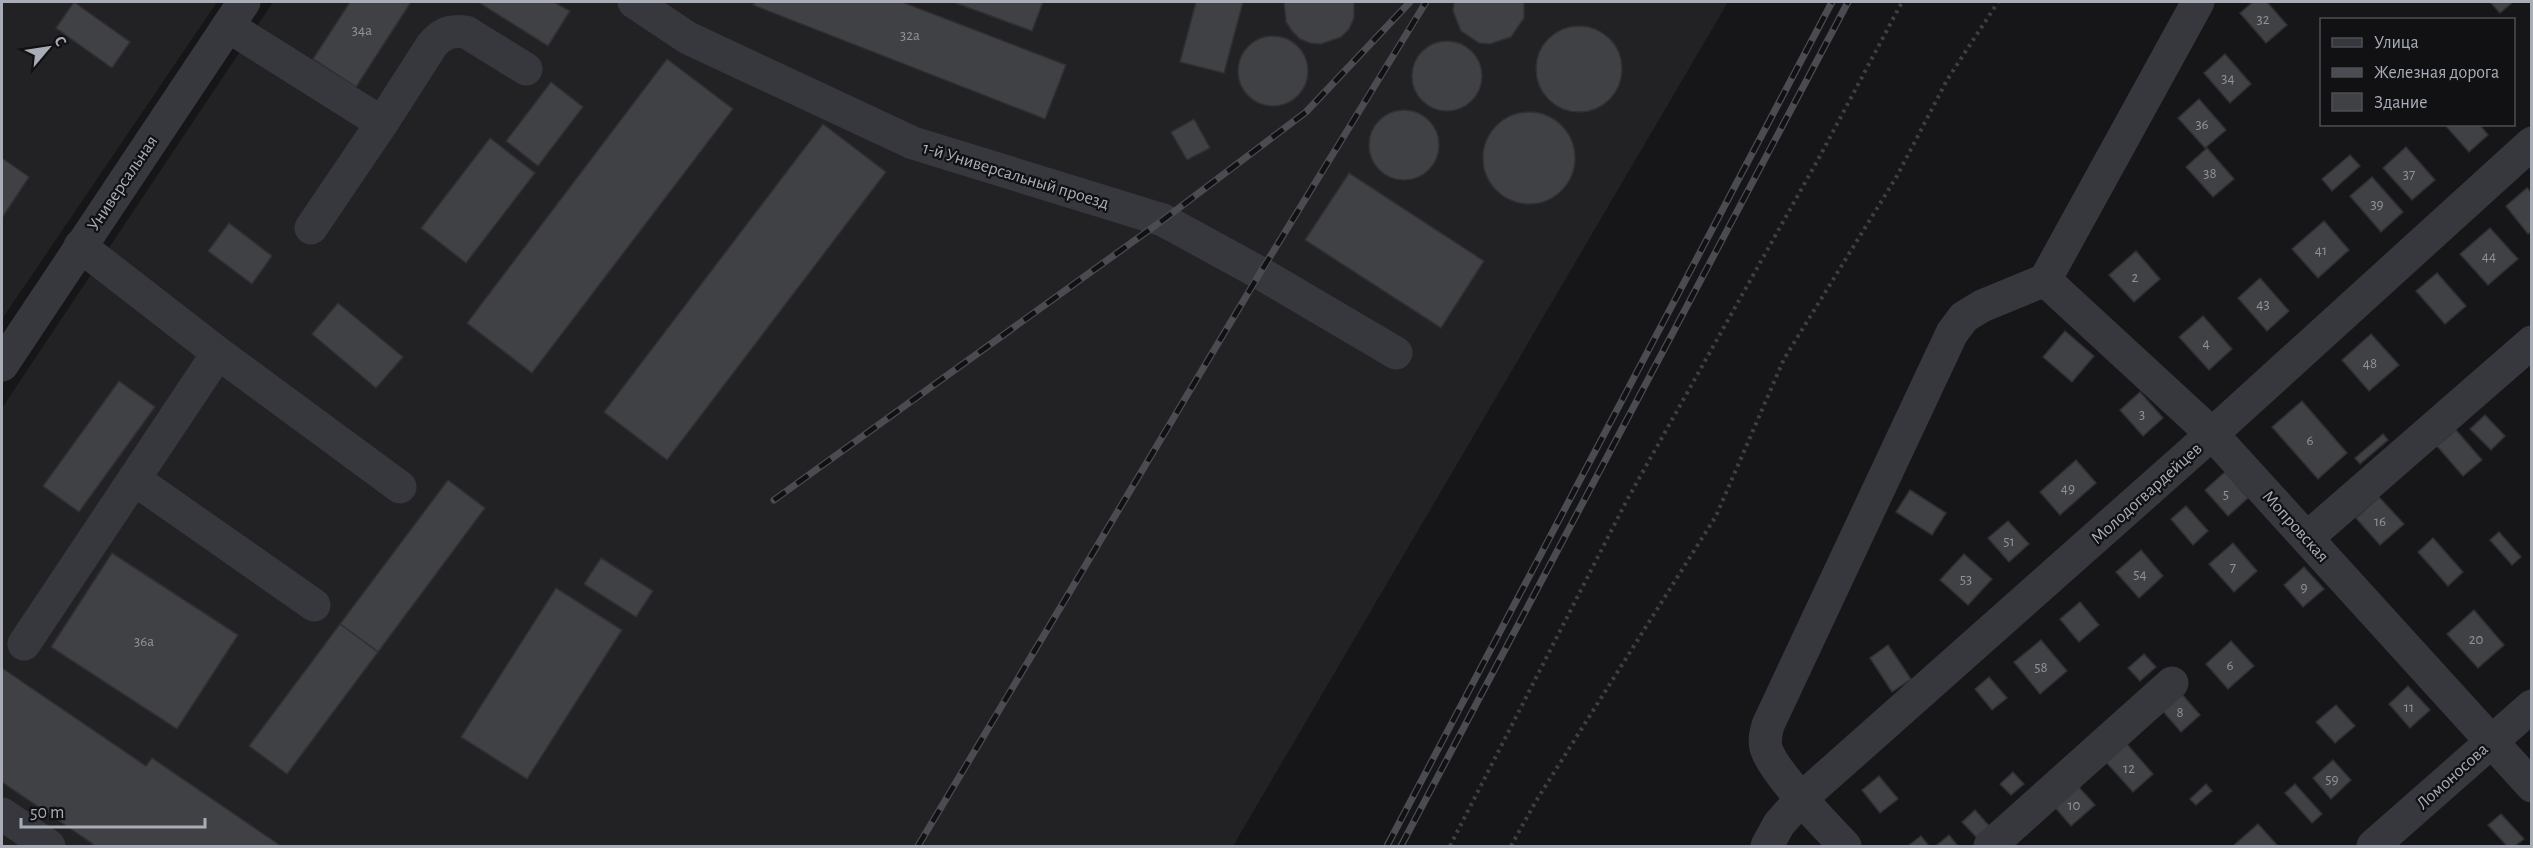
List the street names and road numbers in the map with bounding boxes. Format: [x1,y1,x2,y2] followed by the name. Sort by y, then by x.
[84,133,161,235] street label: Универсальная
[920,139,1111,213] street label: 1-й Универсальный проезд
[2088,439,2206,548] street label: Молодогвардейцев
[2259,487,2332,566] street label: Мопровская
[2414,740,2492,813] street label: Ломоносова

